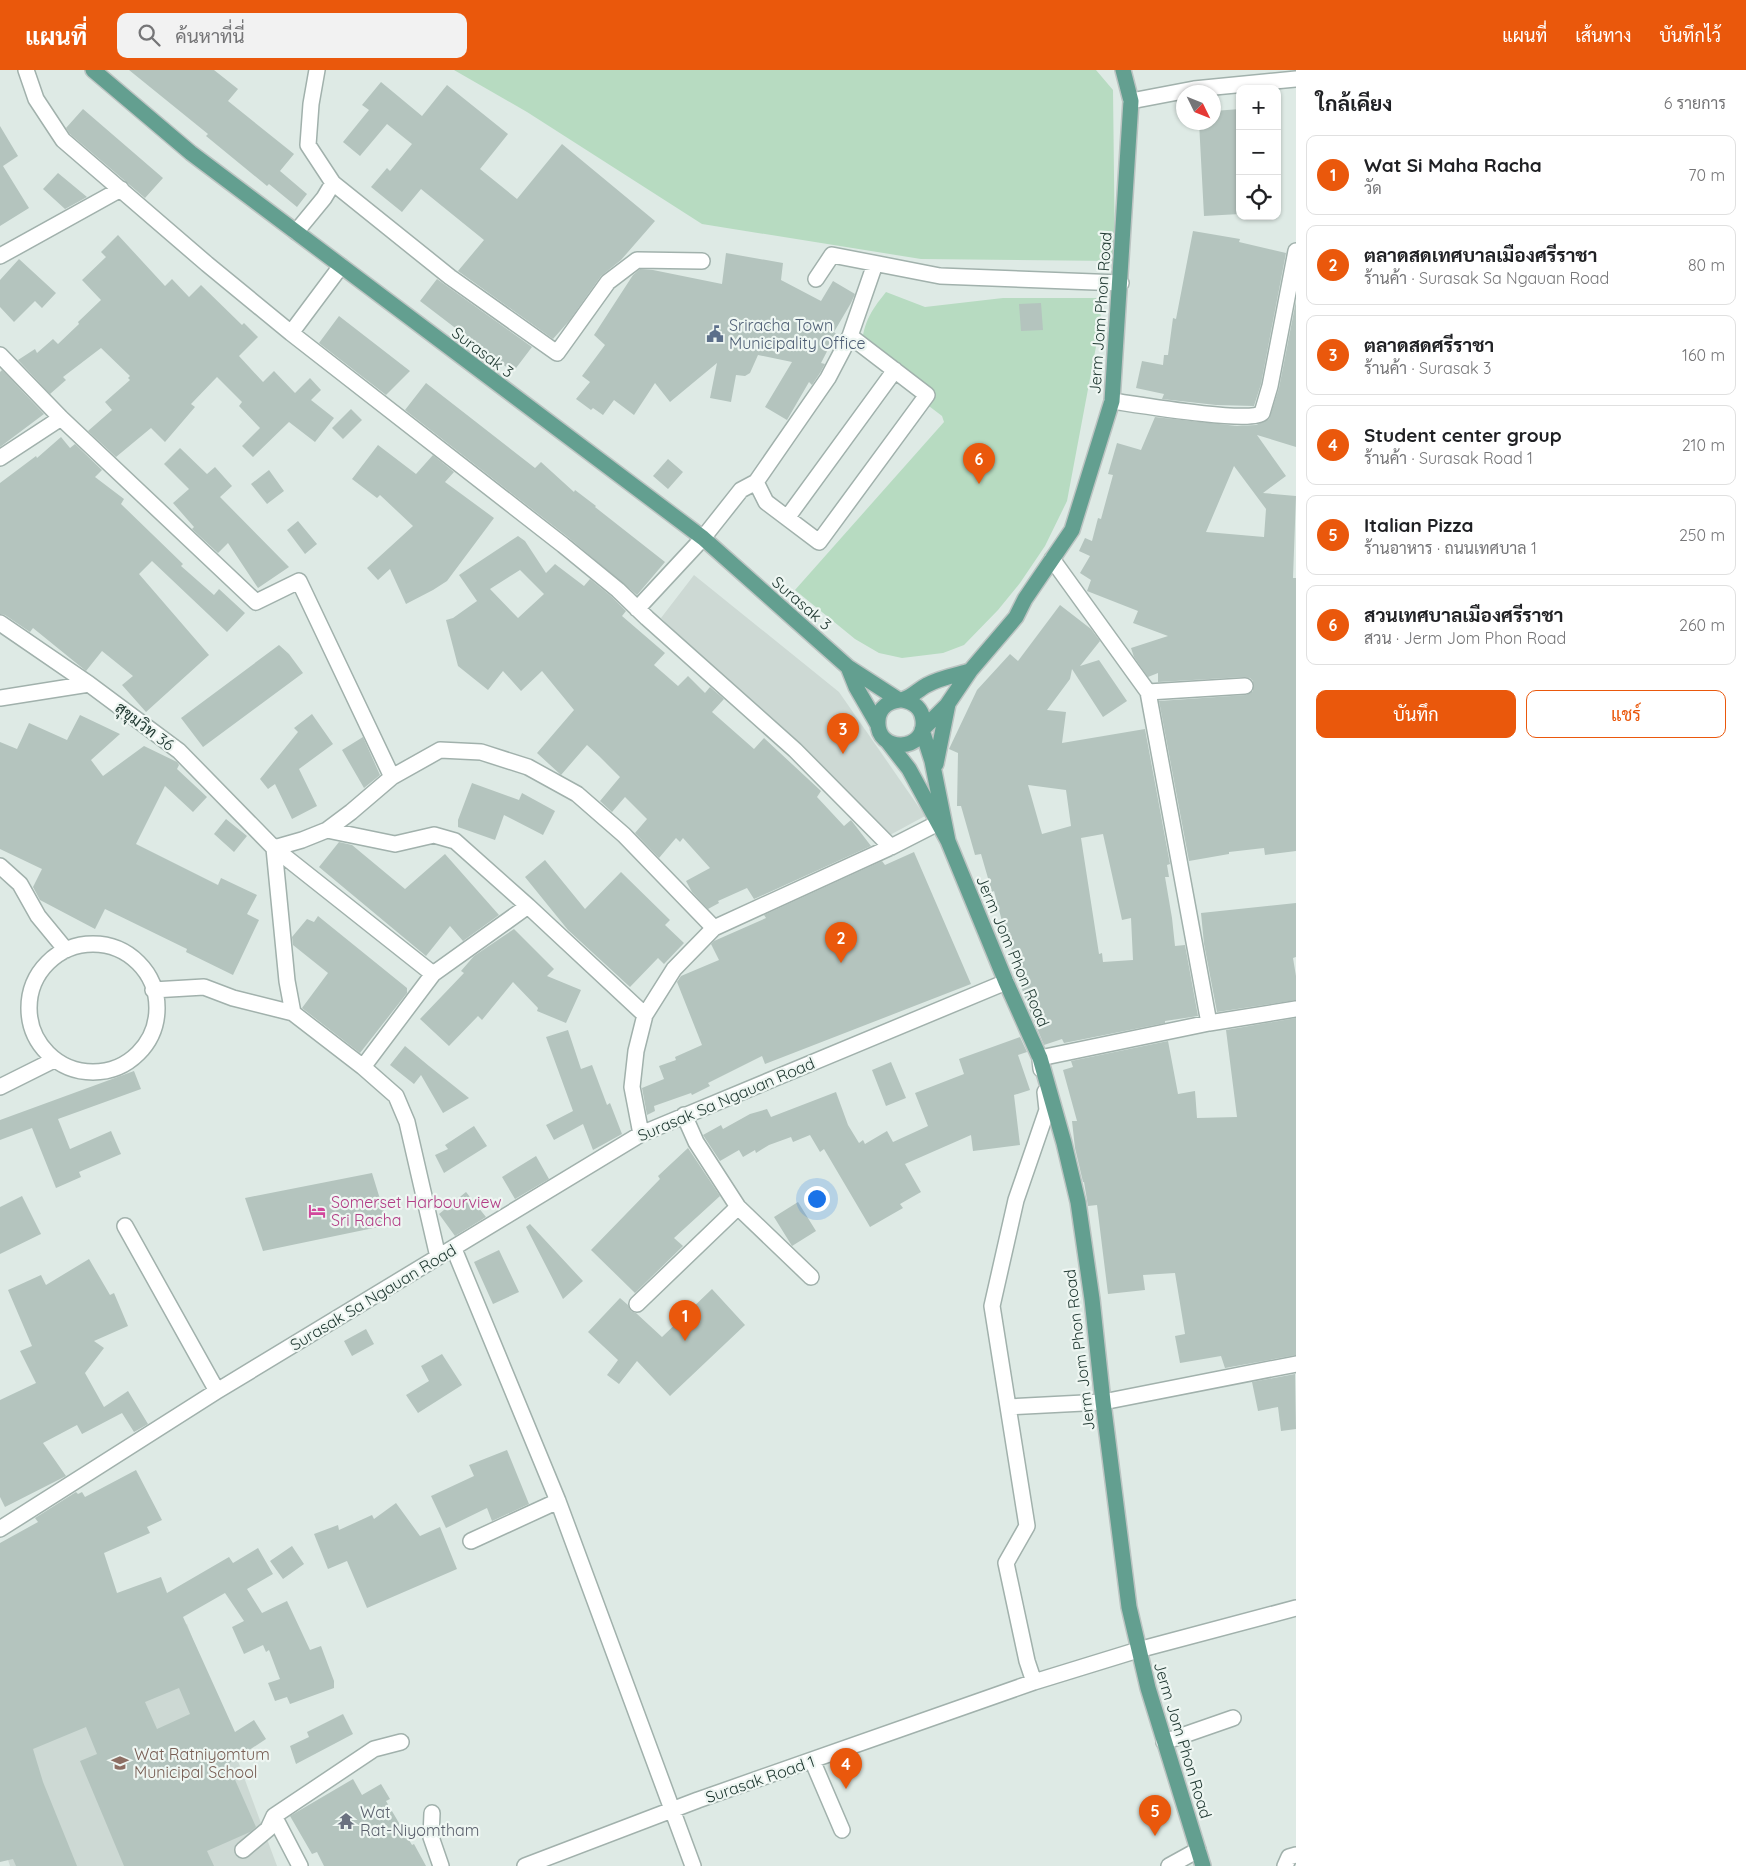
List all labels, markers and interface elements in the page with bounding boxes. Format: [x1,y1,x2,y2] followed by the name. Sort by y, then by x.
[117,13,467,58] search box
[25,21,87,51] text: แผนที่
[135,21,163,49] icon: search
[175,24,245,48] text: ค้นหาที่นี่
[1502,24,1547,47] text: แผนที่
[1575,24,1631,47] text: เส้นทาง
[1659,24,1721,47] text: บันทึกไว้
[1176,85,1221,130] north arrow
[1236,85,1281,220] map controls
[1236,85,1281,130] button: +
[1316,90,1392,116] text: ใกล้เคียง
[1664,93,1726,113] text: 6 รายการ
[1236,130,1281,175] button: −
[1364,153,1542,177] text: Wat Si Maha Racha
[1330,165,1336,185] text: 1
[1688,165,1725,185] text: 70 m
[1236,175,1281,220] button: locate
[1364,178,1382,198] text: วัด
[1084,231,1116,395] street label: Jerm Jom Phon Road
[1364,243,1597,267] text: ตลาดสดเทศบาลเมืองศรีราชา
[1328,255,1338,275] text: 2
[1688,255,1725,275] text: 80 m
[1364,268,1609,288] text: ร้านค้า · Surasak Sa Ngauan Road
[729,315,866,353] place label: Sriracha Town Municipality Office
[448,322,518,382] street label: Surasak 3
[705,324,725,344] public building icon: Sriracha Town Municipality Office
[1364,333,1494,357] text: ตลาดสดศรีราชา
[1329,345,1337,365] text: 3
[1682,345,1725,365] text: 160 m
[1364,358,1491,378] text: ร้านค้า · Surasak 3
[1364,423,1562,447] text: Student center group
[1328,435,1338,455] text: 4
[1682,435,1725,455] text: 210 m
[963,443,995,484] pin: 6
[1364,448,1533,468] text: ร้านค้า · Surasak Road 1
[1364,513,1473,537] text: Italian Pizza
[1328,525,1338,545] text: 5
[1679,525,1725,545] text: 250 m
[1364,538,1537,558] text: ร้านอาหาร · ถนนเทศบาล 1
[768,572,836,634] street label: Surasak 3
[1364,603,1564,627] text: สวนเทศบาลเมืองศรีราชา
[1329,615,1337,635] text: 6
[1679,615,1725,635] text: 260 m
[1364,628,1566,648] text: สวน · Jerm Jom Phon Road
[1316,690,1516,738] button: บันทึก
[1526,690,1726,738] button: แชร์
[110,697,179,756] street label: สุขุมวิท 36
[827,713,859,754] pin: 3
[972,872,1054,1030] street label: Jerm Jom Phon Road
[825,922,857,963] pin: 2
[635,1053,817,1145] street label: Surasak Sa Ngauan Road
[804,1186,830,1212] your location
[331,1192,502,1230] place label: Somerset Harbourview Sri Racha
[307,1201,327,1221] hotel icon: Somerset Harbourview Sri Racha
[286,1239,460,1355] street label: Surasak Sa Ngauan Road
[1059,1268,1099,1432] street label: Jerm Jom Phon Road
[669,1300,701,1341] pin: 1
[1150,1659,1216,1821] street label: Jerm Jom Phon Road
[134,1744,270,1782] place label: Wat Ratniyomtum Municipal School
[830,1748,862,1789] pin: 4
[703,1751,817,1807] street label: Surasak Road 1
[110,1753,130,1773] school or university icon: Wat Ratniyomtum Municipal School
[1139,1795,1171,1836] pin: 5
[360,1802,479,1840] place label: Wat Rat-Niyomtham
[336,1811,356,1831] temple icon: Wat Rat-Niyomtham

